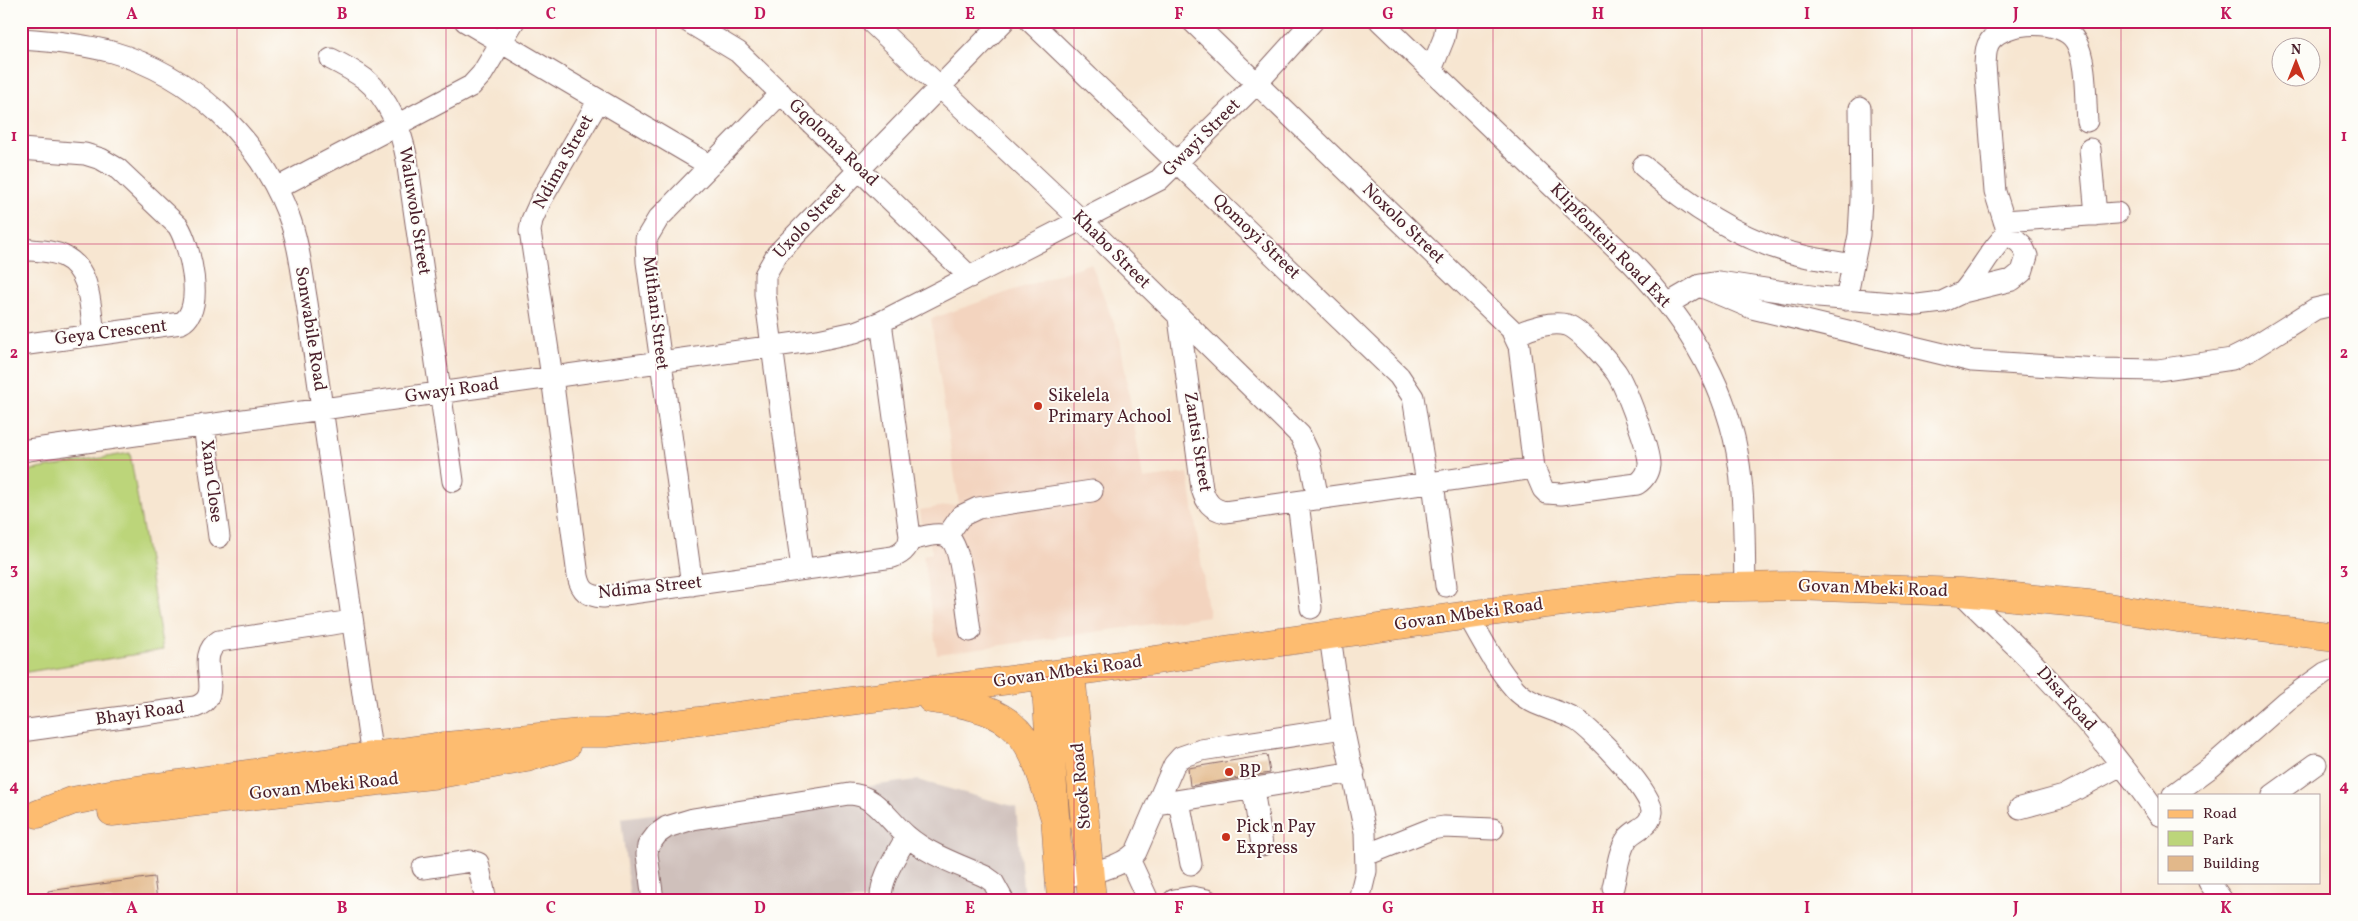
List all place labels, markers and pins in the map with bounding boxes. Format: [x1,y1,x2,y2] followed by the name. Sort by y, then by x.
[1048,384,1172,430] place label: Sikelela Primary Achool
[1032,400,1044,412] marker: Sikelela Primary Achool
[1239,760,1261,785] place label: BP
[1223,766,1235,778] marker: BP
[1236,815,1316,861] place label: Pick n Pay Express
[1220,831,1232,843] marker: Pick n Pay Express

